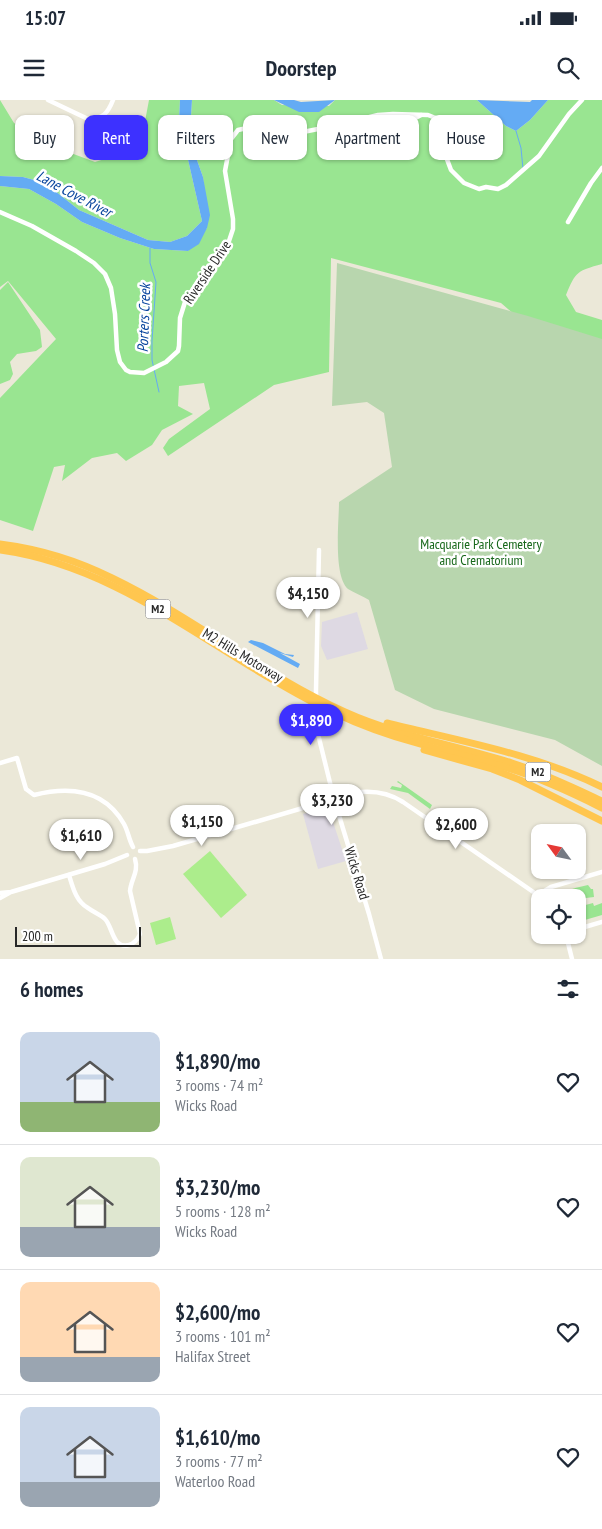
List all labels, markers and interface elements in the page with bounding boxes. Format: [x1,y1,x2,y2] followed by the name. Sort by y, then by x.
[25,6,66,30] text: 15:07
[20,54,48,82] icon: menu
[265,54,337,82] text: Doorstep
[554,54,582,82] icon: search
[15,115,74,160] chip: Buy
[84,115,148,160] chip: Rent
[158,115,233,160] chip: Filters
[243,115,307,160] chip: New
[317,115,419,160] chip: Apartment
[429,115,503,160] chip: House
[33,166,117,222] water label: Lane Cove River
[179,237,235,307] street label: Riverside Drive
[133,281,154,353] water label: Porters Creek
[420,535,542,569] park label: Macquarie Park Cemetery and Crematorium
[267,576,349,619] pin: $4,150
[287,583,329,603] text: $4,150
[146,599,170,618] road number: M2
[200,624,287,686] street label: M2 Hills Motorway
[270,704,352,746] pin: $1,890
[290,710,332,730] text: $1,890
[526,762,550,782] road number: M2
[291,784,373,826] pin: $3,230
[311,790,353,810] text: $3,230
[161,804,243,847] pin: $1,150
[415,808,497,850] pin: $2,600
[181,811,223,831] text: $1,150
[435,814,477,834] text: $2,600
[40,818,122,861] pin: $1,610
[531,824,586,879] north arrow
[531,824,586,944] map controls
[60,825,102,845] text: $1,610
[340,844,374,902] street label: Wicks Road
[531,889,586,944] button: locate
[15,924,141,947] scale bar
[22,927,53,945] text: 200 m
[554,975,582,1003] icon: filters
[20,976,83,1003] text: 6 homes
[175,1048,260,1075] text: $1,890/mo
[60,1052,120,1112] icon: home
[554,1068,582,1096] icon: heart
[175,1075,263,1095] text: 3 rooms · 74 m²
[175,1095,237,1115] text: Wicks Road
[175,1174,260,1201] text: $3,230/mo
[60,1177,120,1237] icon: home
[554,1193,582,1221] icon: heart
[175,1201,271,1221] text: 5 rooms · 128 m²
[175,1221,237,1241] text: Wicks Road
[175,1299,260,1326] text: $2,600/mo
[60,1302,120,1362] icon: home
[554,1318,582,1346] icon: heart
[175,1326,271,1346] text: 3 rooms · 101 m²
[175,1346,250,1366] text: Halifax Street
[175,1424,260,1451] text: $1,610/mo
[60,1427,120,1487] icon: home
[554,1443,582,1471] icon: heart
[175,1451,263,1471] text: 3 rooms · 77 m²
[175,1471,255,1491] text: Waterloo Road

